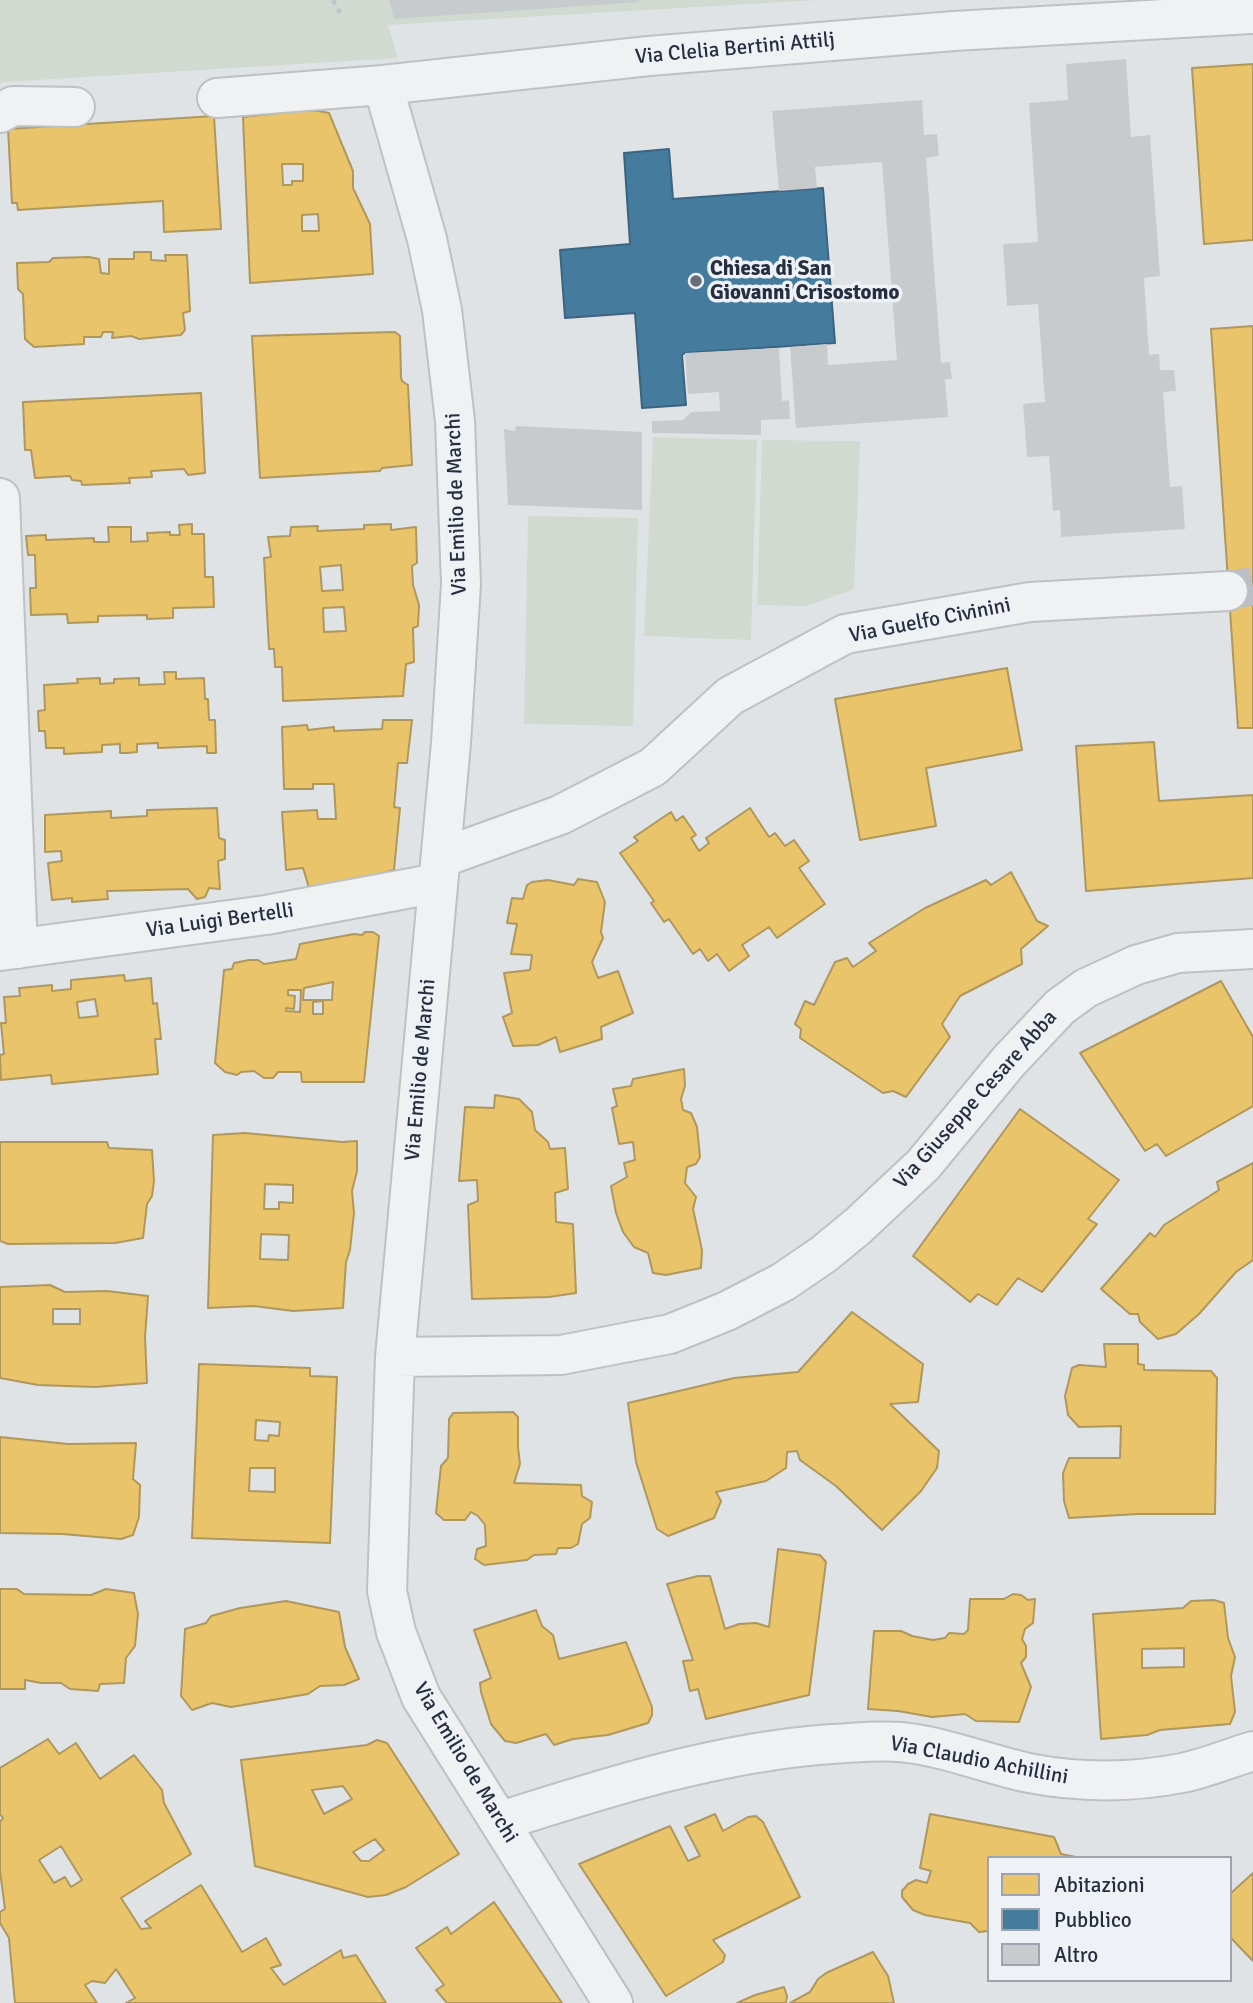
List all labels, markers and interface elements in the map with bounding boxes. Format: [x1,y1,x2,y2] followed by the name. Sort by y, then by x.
[634,28,836,70] street label: Via Clelia Bertini Attilj
[710,256,900,306] place label: Chiesa di San Giovanni Crisostomo
[688,273,704,289] marker: Chiesa di San Giovanni Crisostomo
[441,412,473,596] street label: Via Emilio de Marchi
[847,593,1013,649] street label: Via Guelfo Civinini
[145,898,295,944] street label: Via Luigi Bertelli
[400,978,442,1162] street label: Via Emilio de Marchi
[889,1005,1063,1195] street label: Via Giuseppe Cesare Abba
[407,1678,523,1848] street label: Via Emilio de Marchi
[888,1731,1070,1791] street label: Via Claudio Achillini
[987,1856,1232,1982] legend
[1054,1872,1145,1898] text: Abitazioni
[1054,1907,1132,1933] text: Pubblico
[1054,1942,1098,1968] text: Altro

